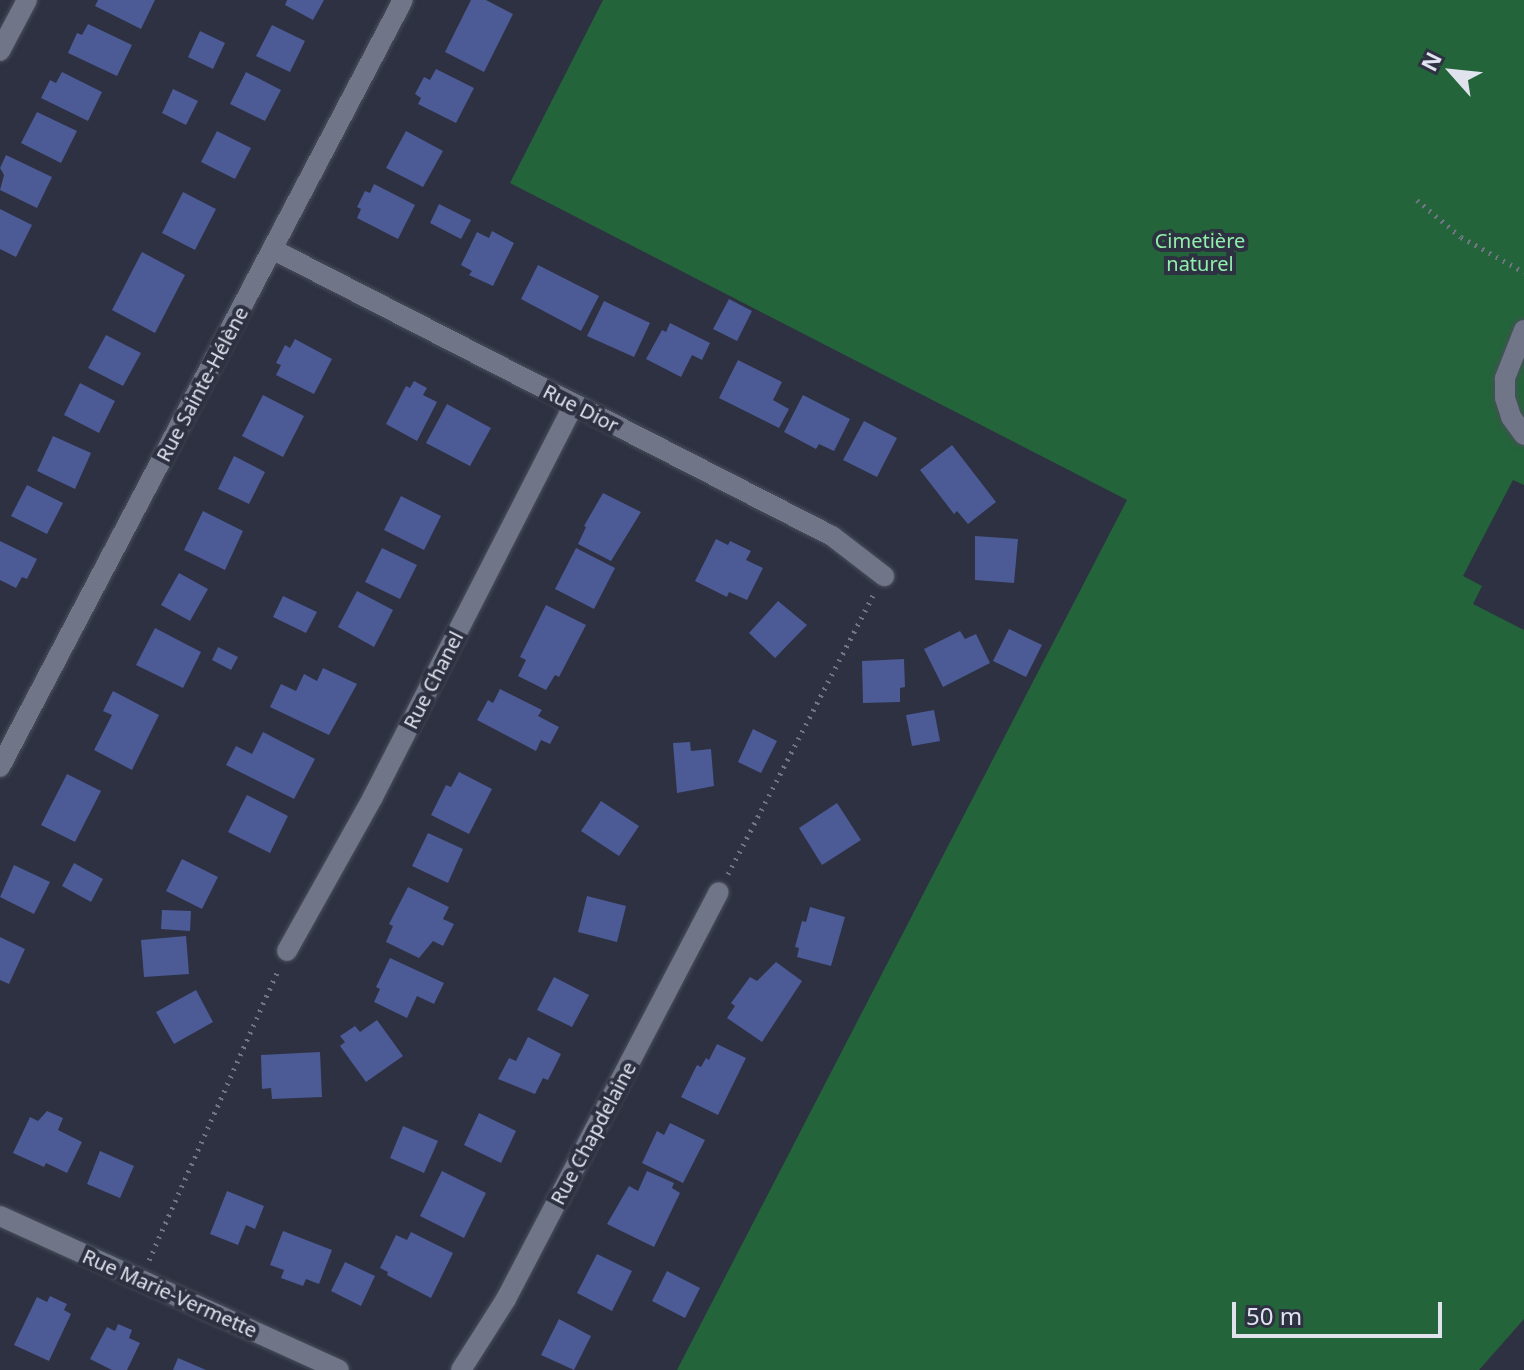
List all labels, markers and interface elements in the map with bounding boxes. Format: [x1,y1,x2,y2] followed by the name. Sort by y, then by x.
[1412,32,1492,112] north arrow
[1413,46,1448,76] text: N
[1155,228,1245,275] park label: Cimetière naturel
[151,302,253,466] street label: Rue Sainte-Hélène
[539,379,623,437] street label: Rue Dior
[398,627,468,733] street label: Rue Chanel
[545,1057,641,1209] street label: Rue Chapdelaine
[79,1244,261,1342] street label: Rue Marie-Vermette
[1236,1286,1446,1336] scale bar
[1246,1299,1302,1332] text: 50 m

